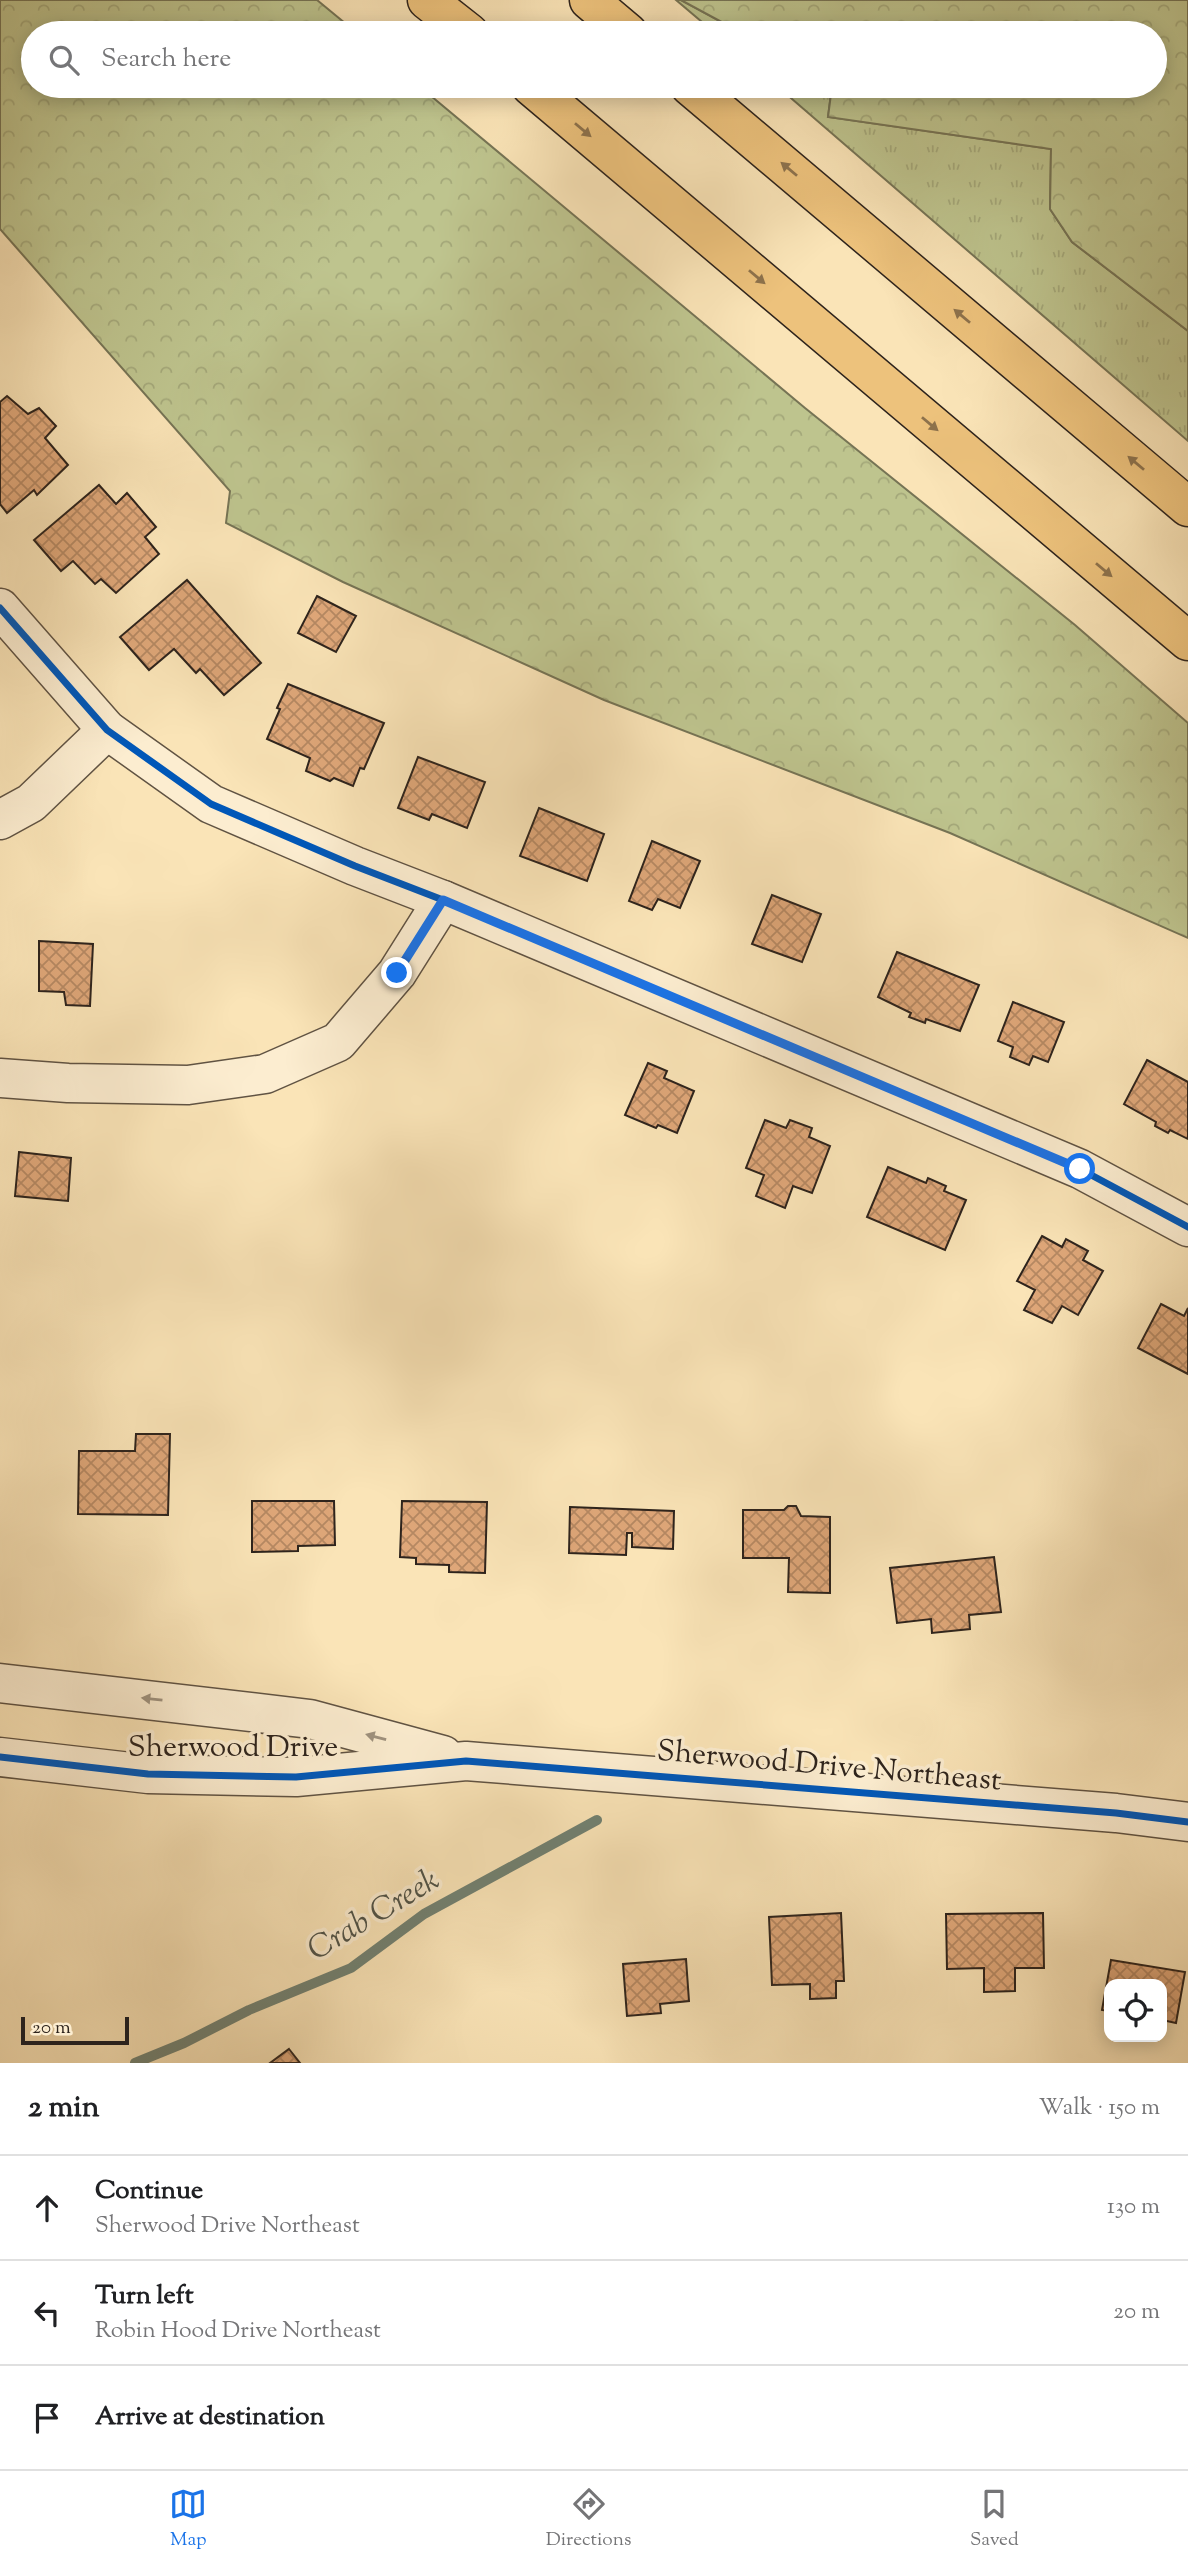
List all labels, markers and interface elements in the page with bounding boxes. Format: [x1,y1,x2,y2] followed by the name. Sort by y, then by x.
[21,21,1167,98] search box
[45,41,83,79] icon: search
[101,41,231,78] text: Search here
[574,122,591,137] one-way arrow
[780,162,797,177] one-way arrow
[748,269,765,284] one-way arrow
[954,309,971,324] one-way arrow
[921,416,939,431] one-way arrow
[1127,455,1145,471] one-way arrow
[1095,563,1113,578] one-way arrow
[381,957,412,988] route end
[1064,1153,1095,1184] route start
[141,1694,163,1705] one-way arrow
[128,1727,338,1770] street label: Sherwood Drive
[365,1731,387,1742] one-way arrow
[655,1731,1003,1803] street label: Sherwood Drive Northeast
[299,1859,449,1973] water label: Crab Creek
[1104,1979,1167,2042] map controls
[1104,1979,1167,2042] button: locate
[21,2014,130,2046] scale bar
[32,2015,71,2042] text: 20 m
[28,2087,100,2130] text: 2 min
[1039,2092,1160,2125] text: Walk · 150 m
[95,2173,203,2210] text: Continue
[28,2189,66,2227] icon: ahead
[1107,2191,1160,2224] text: 130 m
[95,2210,360,2243] text: Sherwood Drive Northeast
[95,2278,194,2315] text: Turn left
[28,2294,66,2332] icon: left
[1113,2296,1160,2329] text: 20 m
[95,2315,381,2348] text: Robin Hood Drive Northeast
[28,2399,66,2437] icon: arrive
[95,2399,325,2436] text: Arrive at destination
[169,2485,207,2554] tab: Map
[546,2485,631,2554] tab: Directions
[970,2485,1019,2554] tab: Saved

